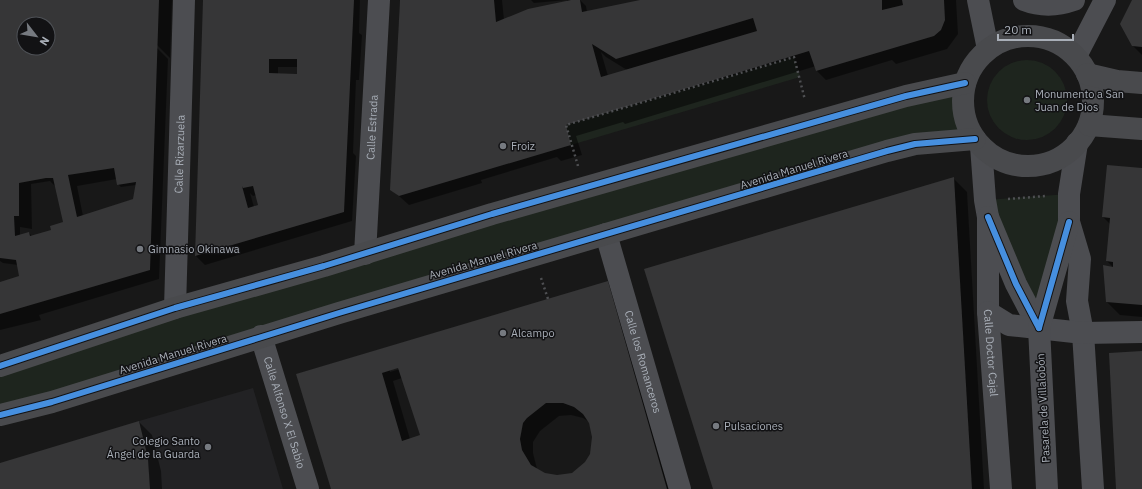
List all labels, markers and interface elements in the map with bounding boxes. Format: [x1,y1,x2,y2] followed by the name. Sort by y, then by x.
[16,16,56,56] north arrow
[998,16,1073,42] scale bar
[1004,22,1032,37] text: 20 m
[37,34,53,48] text: N
[1035,87,1124,114] place label: Monumento a San Juan de Dios
[363,94,381,160] street label: Calle Estrada
[1022,95,1032,105] marker: Monumento a San Juan de Dios
[171,115,188,193] street label: Calle Rizarzuela
[511,139,535,153] place label: Froiz
[498,141,508,151] marker: Froiz
[738,146,850,192] street label: Avenida Manuel Rivera
[427,238,539,282] street label: Avenida Manuel Rivera
[148,242,240,256] place label: Gimnasio Okinawa
[135,244,145,254] marker: Gimnasio Okinawa
[622,309,665,415] street label: Calle los Romanceros
[981,309,1001,397] street label: Calle Doctor Cajal
[511,326,555,340] place label: Alcampo
[498,328,508,338] marker: Alcampo
[117,331,229,377] street label: Avenida Manuel Rivera
[1033,353,1053,463] street label: Pasarela de Villalobón
[261,355,308,470] street label: Calle Alfonso X El Sabio
[724,419,783,433] place label: Pulsaciones
[711,421,721,431] marker: Pulsaciones
[107,434,200,461] place label: Colegio Santo Ángel de la Guarda
[203,442,213,452] marker: Colegio Santo Ángel de la Guarda

